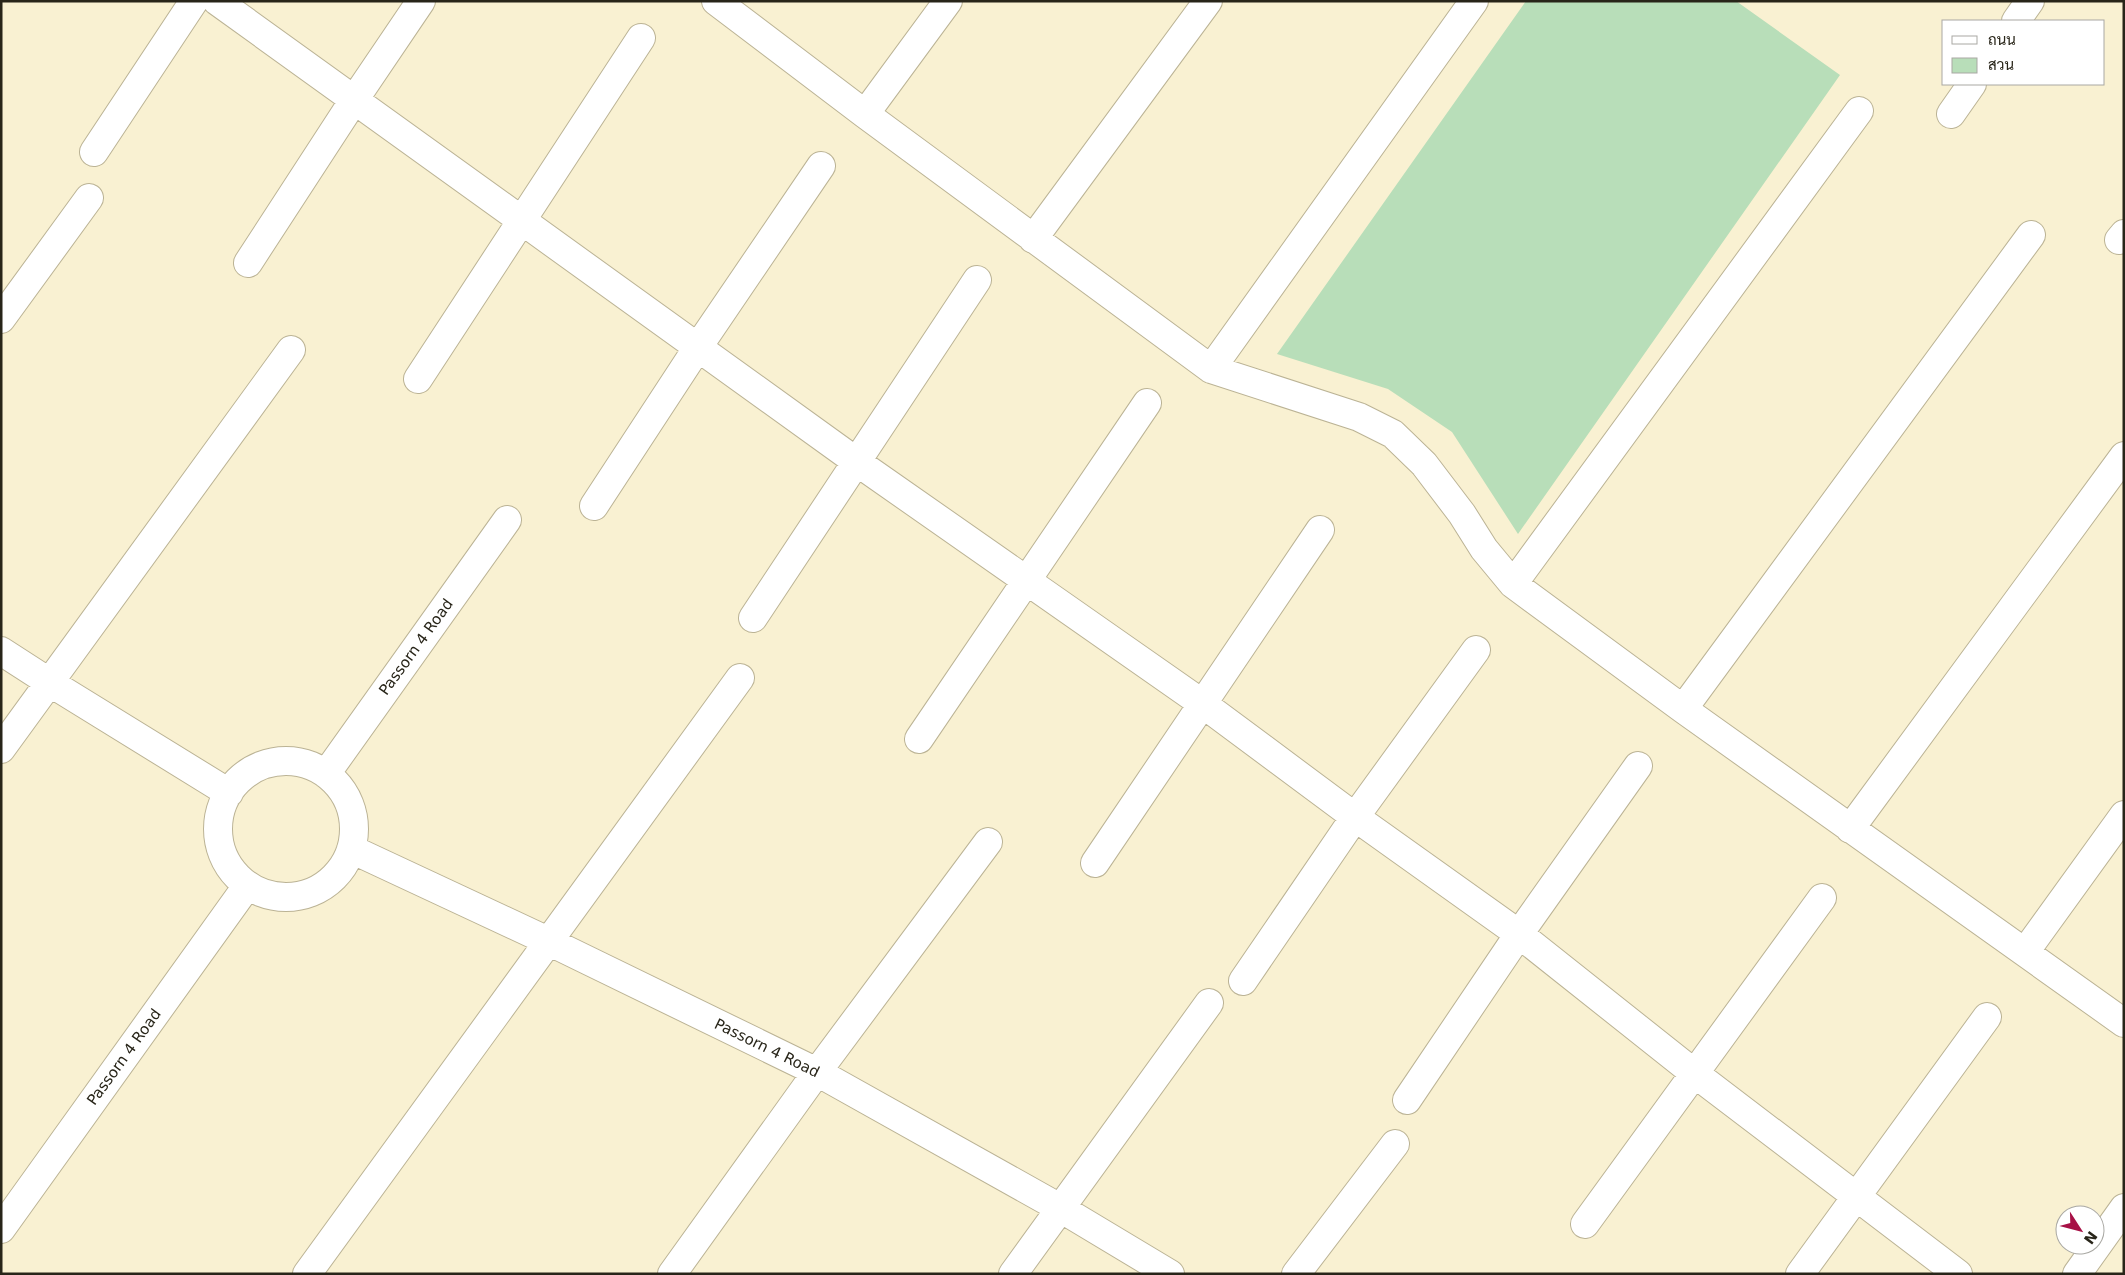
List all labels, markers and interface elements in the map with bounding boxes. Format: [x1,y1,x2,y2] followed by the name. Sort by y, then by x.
[1942,20,2105,85] legend
[1988,31,2016,49] text: ถนน
[1988,56,2014,74] text: สวน
[375,595,457,699] street label: Passorn 4 Road
[83,1005,165,1109] street label: Passorn 4 Road
[712,1015,822,1081] street label: Passorn 4 Road
[2055,1205,2105,1255] north arrow
[2081,1228,2100,1247] text: N

